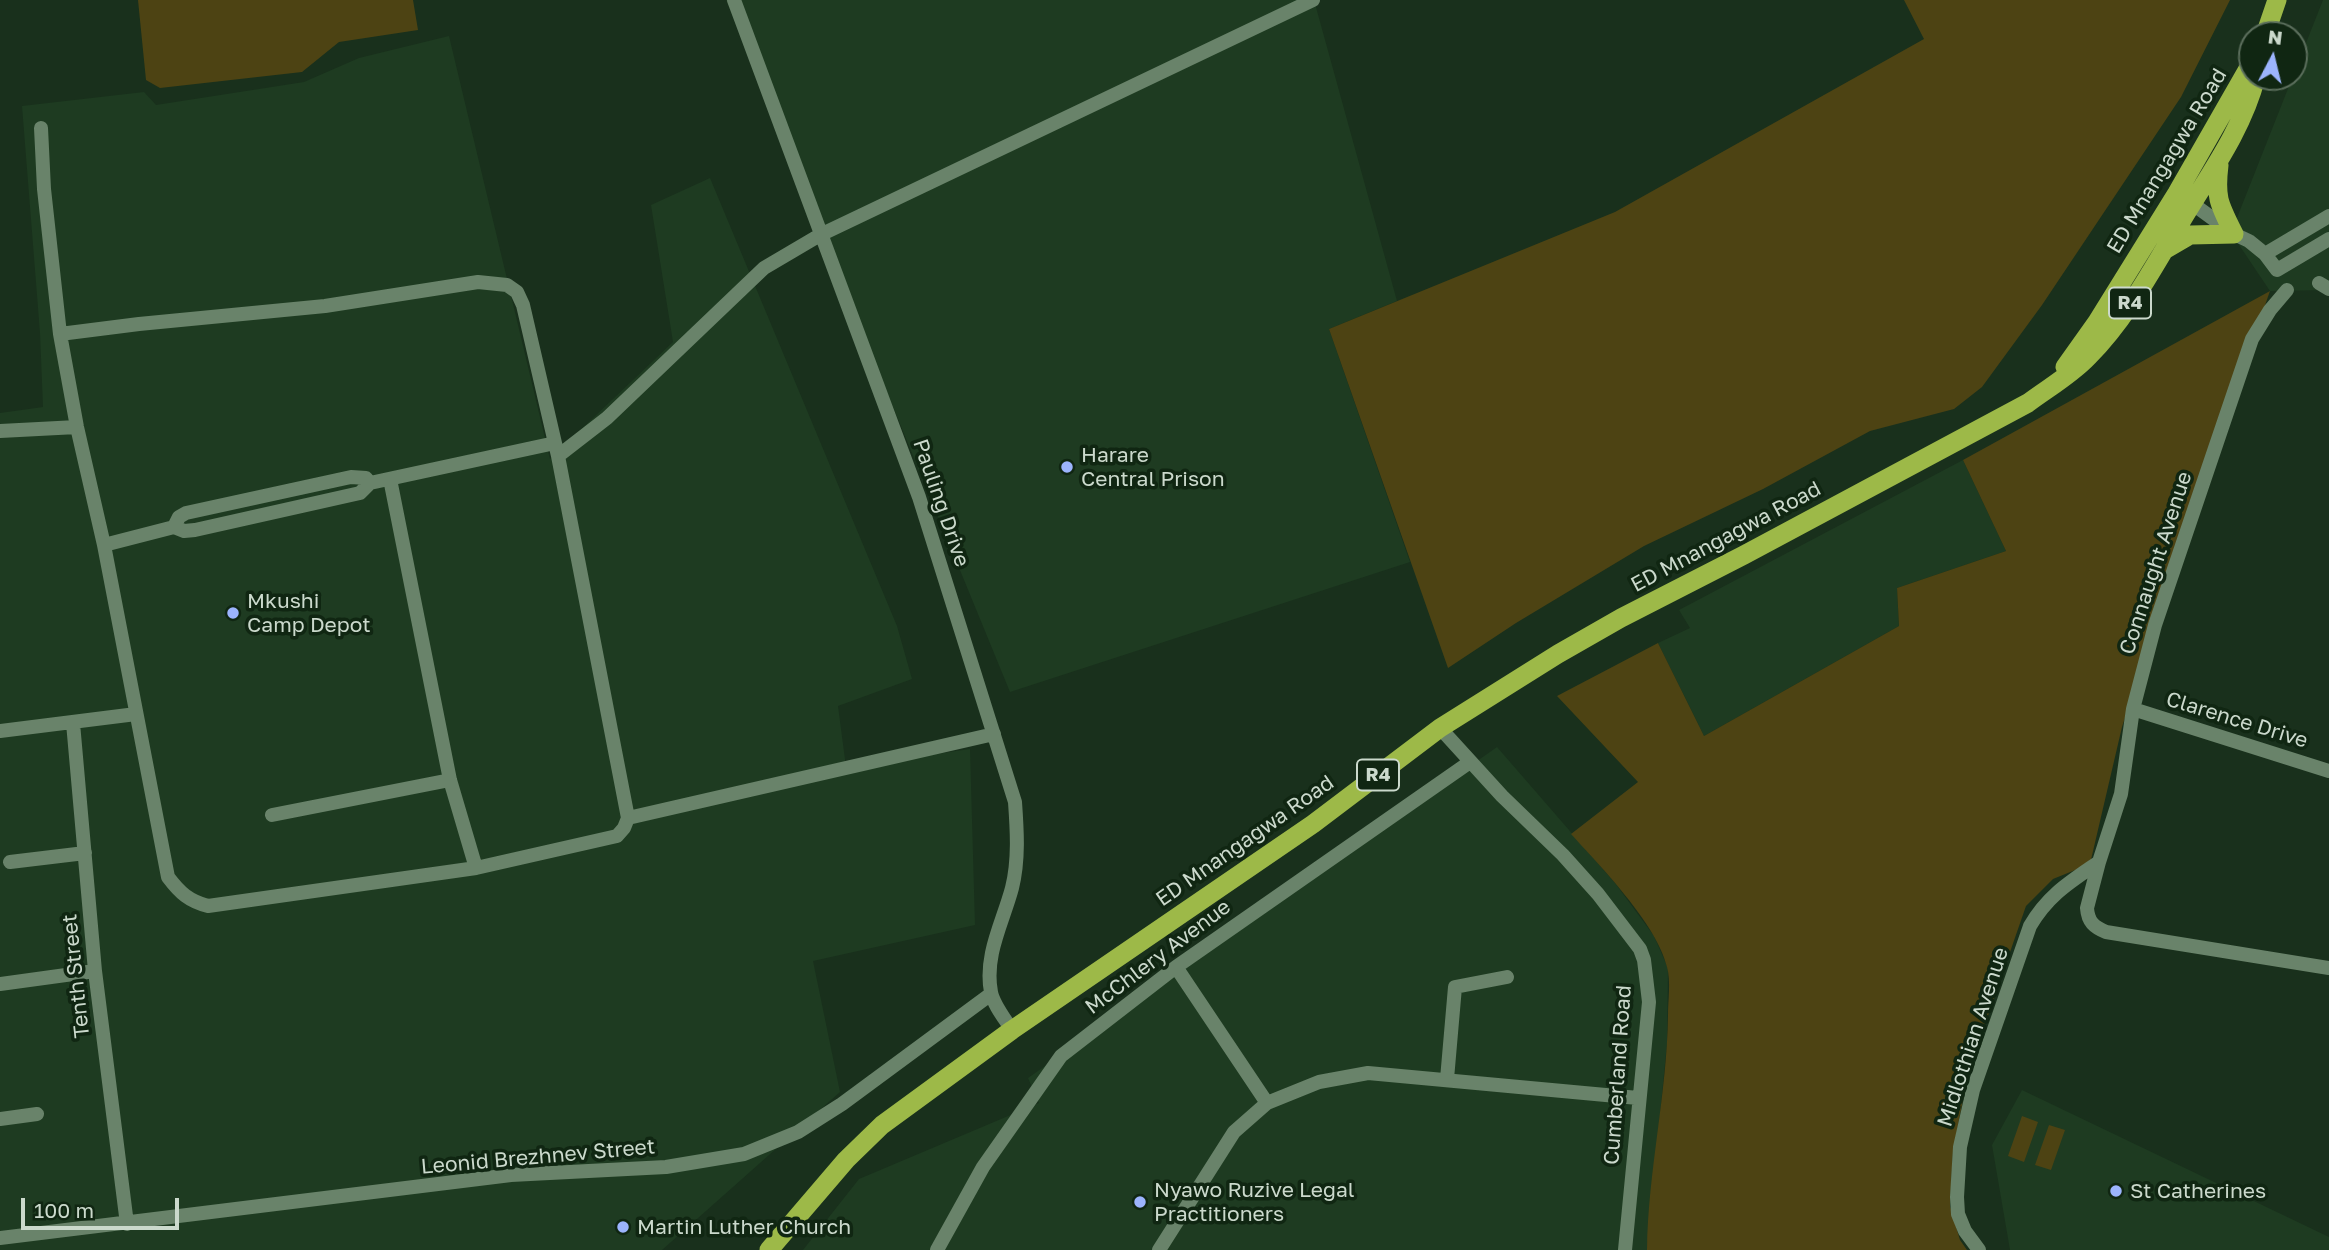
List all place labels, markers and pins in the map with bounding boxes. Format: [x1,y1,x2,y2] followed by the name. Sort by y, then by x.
[1081,442,1225,492] place label: Harare Central Prison
[1059,459,1075,475] marker: Harare Central Prison
[247,588,371,638] place label: Mkushi Camp Depot
[225,605,241,621] marker: Mkushi Camp Depot
[1154,1177,1355,1227] place label: Nyawo Ruzive Legal Practitioners
[2130,1178,2266,1204] place label: St Catherines
[2108,1183,2124,1199] marker: St Catherines
[1132,1194,1148,1210] marker: Nyawo Ruzive Legal Practitioners
[637,1214,851,1240] place label: Martin Luther Church
[615,1219,631,1235] marker: Martin Luther Church

